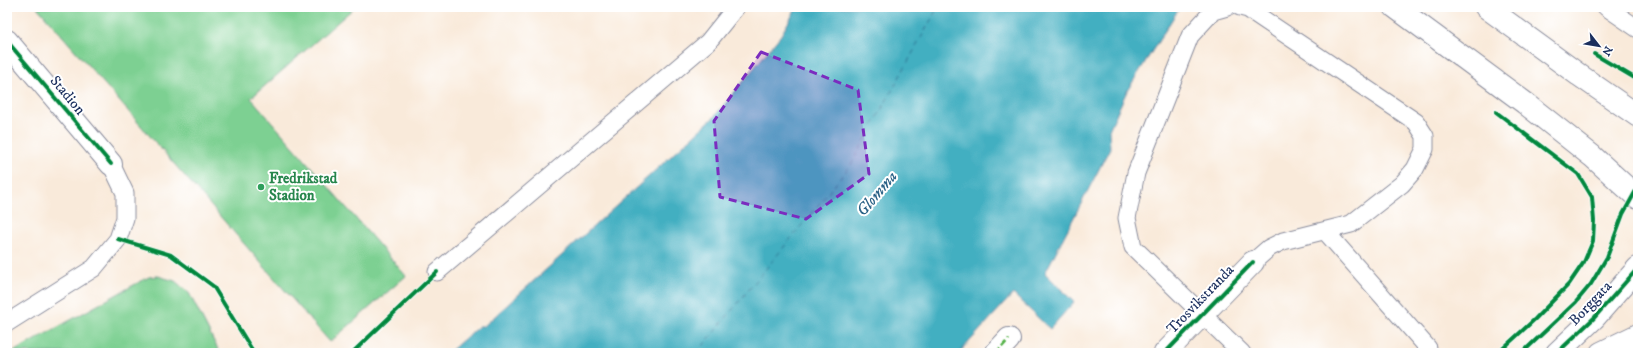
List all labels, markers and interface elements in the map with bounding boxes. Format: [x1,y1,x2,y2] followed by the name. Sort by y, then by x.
[1579,26,1619,66] north arrow
[1598,43,1615,58] text: N
[46,72,90,119] street label: Stadion
[852,167,901,220] water label: Glomma
[269,169,338,205] place label: Fredrikstad Stadion
[256,182,266,192] marker: Fredrikstad Stadion
[1163,260,1239,338] street label: Trosvikstranda
[1565,276,1616,330] street label: Borggata

